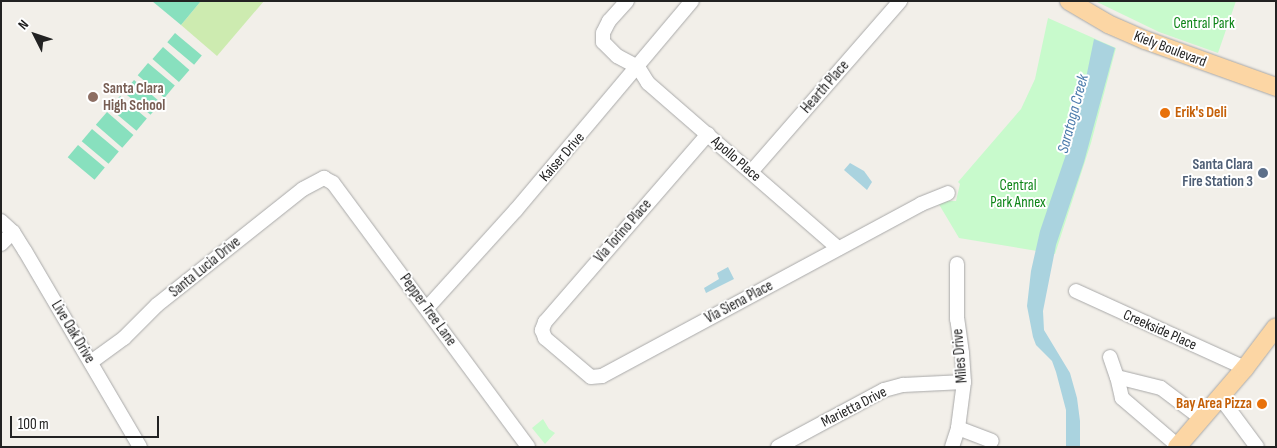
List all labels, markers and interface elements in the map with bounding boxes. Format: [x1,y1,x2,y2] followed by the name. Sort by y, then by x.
[10,10,60,60] north arrow
[1173,15,1235,33] park label: Central Park
[14,16,32,33] text: N
[1131,27,1209,71] street label: Kiely Boulevard
[797,57,853,117] street label: Hearth Place
[1054,72,1094,156] water label: Saratoga Creek
[103,79,165,114] place label: Santa Clara High School
[87,91,99,103] marker: Santa Clara High School
[1175,104,1227,122] place label: Erik's Deli
[1159,107,1171,119] marker: Erik's Deli
[536,129,588,185] street label: Kaiser Drive
[707,132,765,186] street label: Apollo Place
[1182,155,1253,190] place label: Santa Clara Fire Station 3
[1257,167,1269,179] marker: Santa Clara Fire Station 3
[990,176,1046,211] park label: Central Park Annex
[591,196,655,266] street label: Via Torino Place
[166,233,244,301] street label: Santa Lucia Drive
[396,270,460,350] street label: Pepper Tree Lane
[702,277,776,327] street label: Via Siena Place
[47,297,99,367] street label: Live Oak Drive
[1120,306,1200,354] street label: Creekside Place
[949,328,971,384] street label: Miles Drive
[818,383,890,431] street label: Marietta Drive
[1176,395,1252,413] place label: Bay Area Pizza
[1256,398,1268,410] marker: Bay Area Pizza
[12,406,161,438] scale bar
[18,415,49,434] text: 100 m

